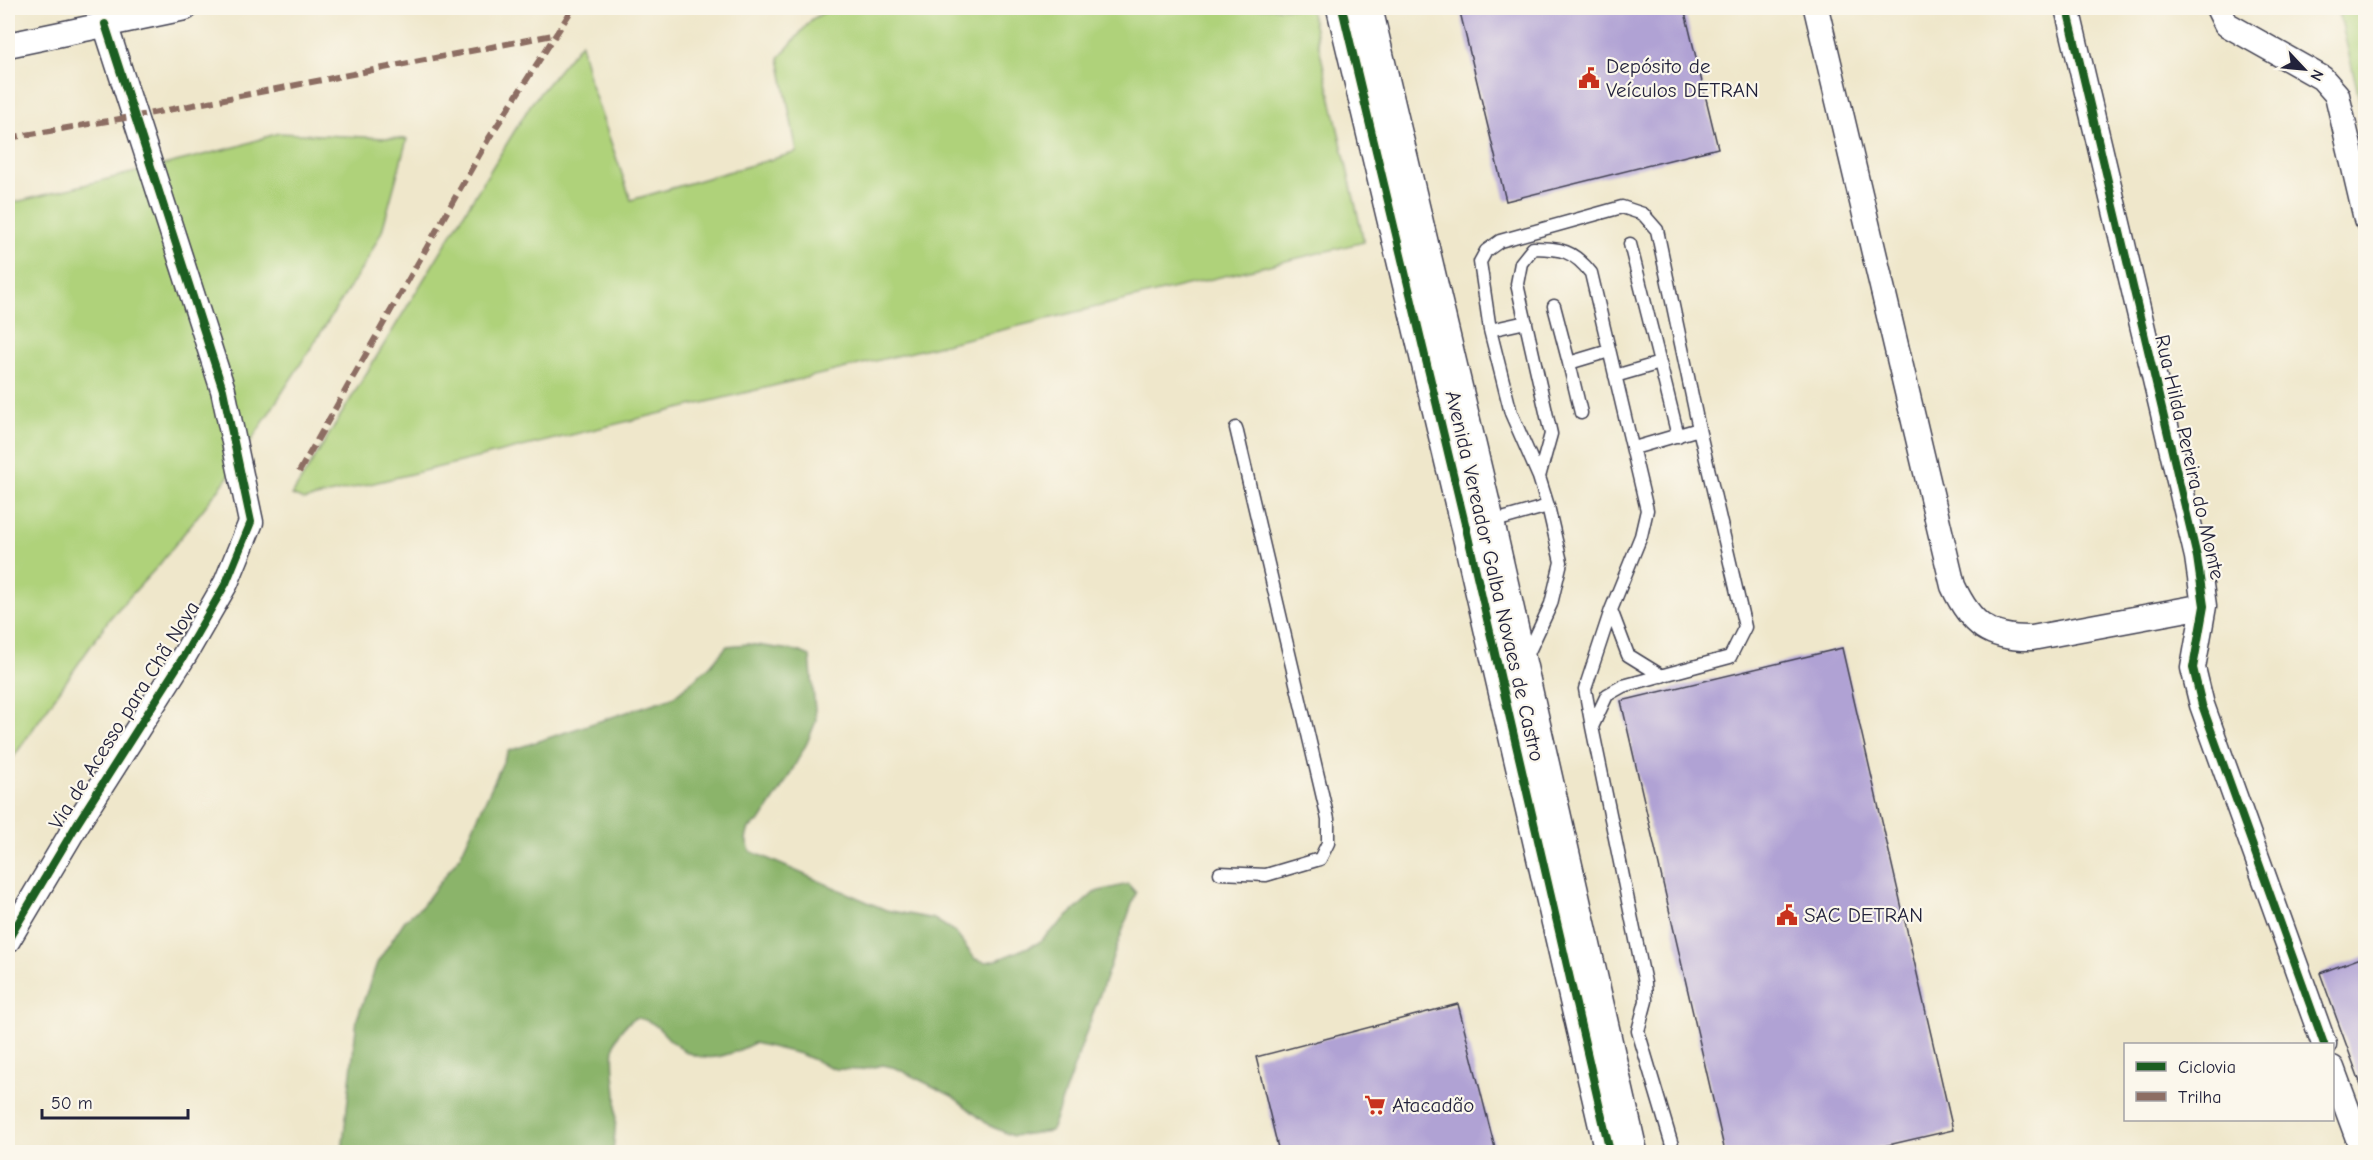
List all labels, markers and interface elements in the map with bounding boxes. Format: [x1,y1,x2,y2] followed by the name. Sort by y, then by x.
[2274,39,2334,99] north arrow
[1606,54,1759,102] place label: Depósito de Veículos DETRAN
[1577,66,1601,90] public building icon: Depósito de Veículos DETRAN
[2306,67,2327,84] text: N
[2150,332,2230,582] street label: Rua Hilda Pereira do Monte
[1441,388,1549,764] street label: Avenida Vereador Galba Novaes de Castro
[44,596,204,834] street label: Via de Acesso para Chã Nova
[1775,903,1799,927] public building icon: SAC DETRAN
[1804,903,1923,927] place label: SAC DETRAN
[2124,1043,2334,1121] legend
[2178,1057,2236,1078] text: Ciclovia
[42,1082,188,1120] scale bar
[2178,1087,2222,1108] text: Trilha
[51,1093,93,1114] text: 50 m
[1363,1093,1387,1117] supermarket icon: Atacadão
[1392,1093,1474,1117] place label: Atacadão

